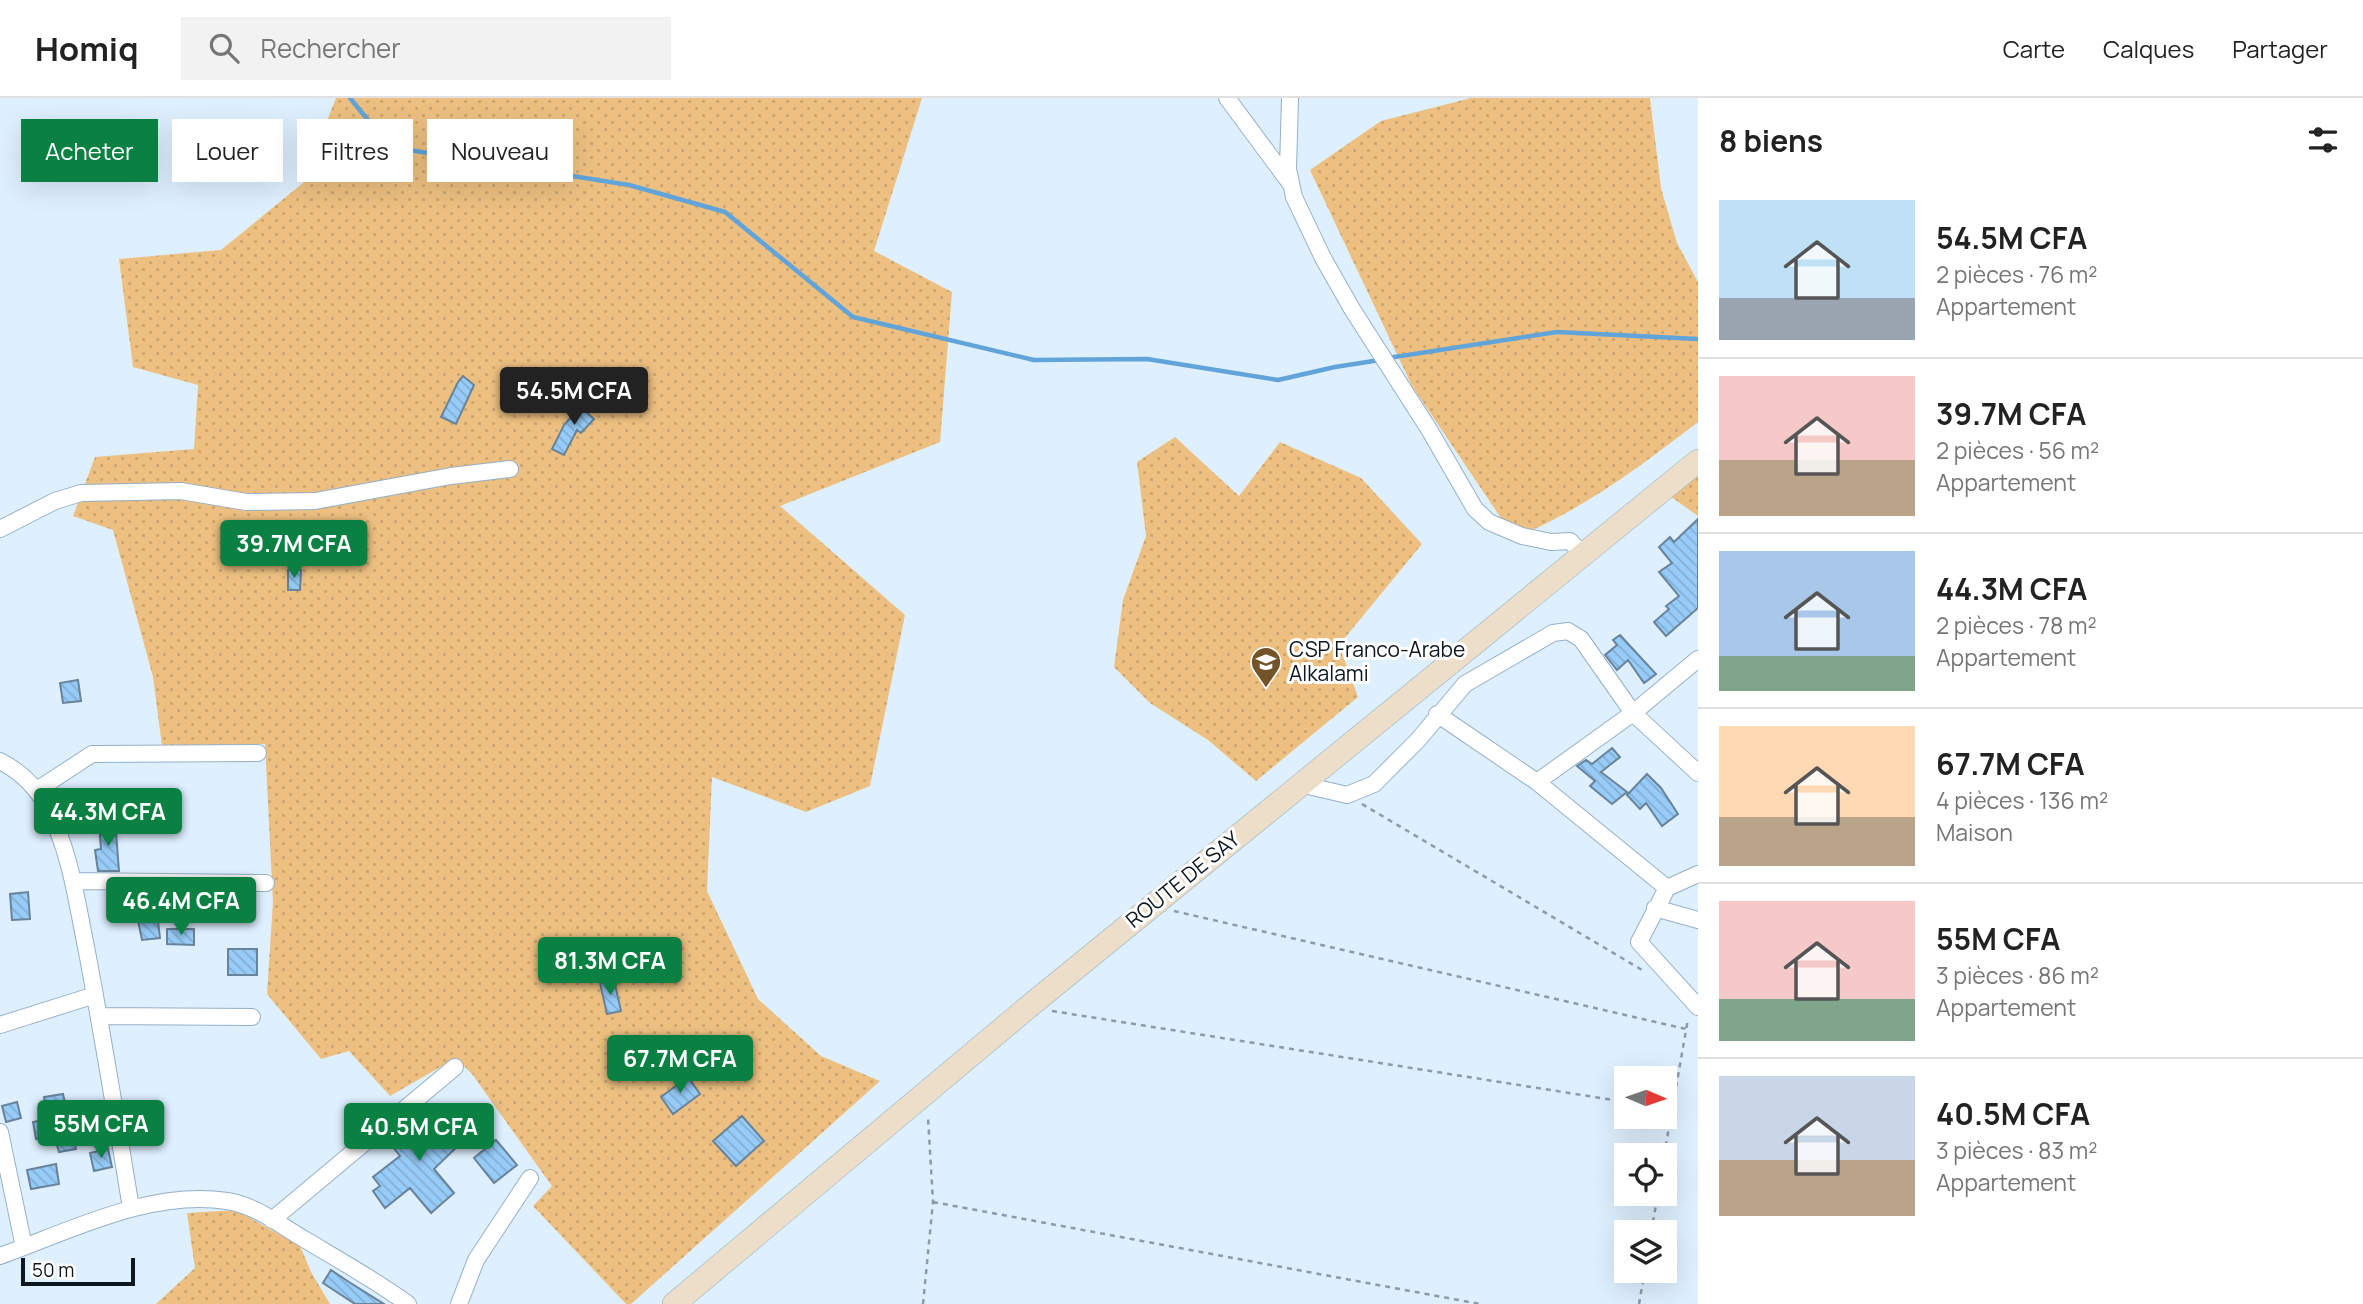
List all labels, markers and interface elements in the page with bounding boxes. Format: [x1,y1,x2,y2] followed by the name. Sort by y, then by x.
[181,17,671,80] search box
[35,26,139,71] text: Homiq
[205,29,243,67] icon: search
[261,30,401,66] text: Rechercher
[2003,32,2065,65] text: Carte
[2103,32,2194,65] text: Calques
[2232,32,2328,65] text: Partager
[21,119,158,182] chip: Acheter
[172,119,283,182] chip: Louer
[297,119,413,182] chip: Filtres
[427,119,573,182] chip: Nouveau
[1719,120,1823,161] text: 8 biens
[2304,121,2342,159] icon: filters
[1936,217,2087,258] text: 54.5M CFA
[1775,228,1859,312] icon: home
[1936,258,2098,290] text: 2 pièces · 76 m²
[1936,290,2076,322] text: Appartement
[494,368,654,427] pin: 54.5M CFA
[516,374,632,406] text: 54.5M CFA
[1936,393,2086,434] text: 39.7M CFA
[1775,404,1859,488] icon: home
[1936,434,2099,466] text: 2 pièces · 56 m²
[1936,466,2076,498] text: Appartement
[214,520,374,580] pin: 39.7M CFA
[236,527,352,559] text: 39.7M CFA
[1936,568,2087,609] text: 44.3M CFA
[1775,579,1859,663] icon: home
[1936,609,2097,641] text: 2 pièces · 78 m²
[1289,635,1465,687] place label: CSP Franco-Arabe Alkalami
[1936,641,2076,673] text: Appartement
[1249,645,1283,689] school or university icon: CSP Franco-Arabe Alkalami
[1936,743,2085,784] text: 67.7M CFA
[1775,754,1859,838] icon: home
[1936,784,2108,816] text: 4 pièces · 136 m²
[28,788,188,848] pin: 44.3M CFA
[50,795,166,827] text: 44.3M CFA
[1936,816,2013,848] text: Maison
[1120,824,1245,934] street label: ROUTE DE SAY
[101,878,261,937] pin: 46.4M CFA
[122,884,240,916] text: 46.4M CFA
[1936,918,2061,959] text: 55M CFA
[1775,929,1859,1013] icon: home
[530,937,690,997] pin: 81.3M CFA
[554,944,666,976] text: 81.3M CFA
[1936,959,2099,991] text: 3 pièces · 86 m²
[1936,991,2076,1023] text: Appartement
[600,1035,760,1095] pin: 67.7M CFA
[623,1042,737,1074] text: 67.7M CFA
[1614,1066,1676,1129] north arrow
[1614,1066,1677,1283] map controls
[1936,1093,2090,1134] text: 40.5M CFA
[36,1100,166,1160] pin: 55M CFA
[339,1104,499,1163] pin: 40.5M CFA
[1775,1104,1859,1188] icon: home
[53,1107,149,1139] text: 55M CFA
[360,1110,478,1142] text: 40.5M CFA
[1936,1134,2097,1166] text: 3 pièces · 83 m²
[1614,1143,1677,1206] button: locate
[1936,1166,2076,1198] text: Appartement
[1614,1220,1677,1283] button: layers
[21,1255,135,1287] scale bar
[32,1257,74,1283] text: 50 m

